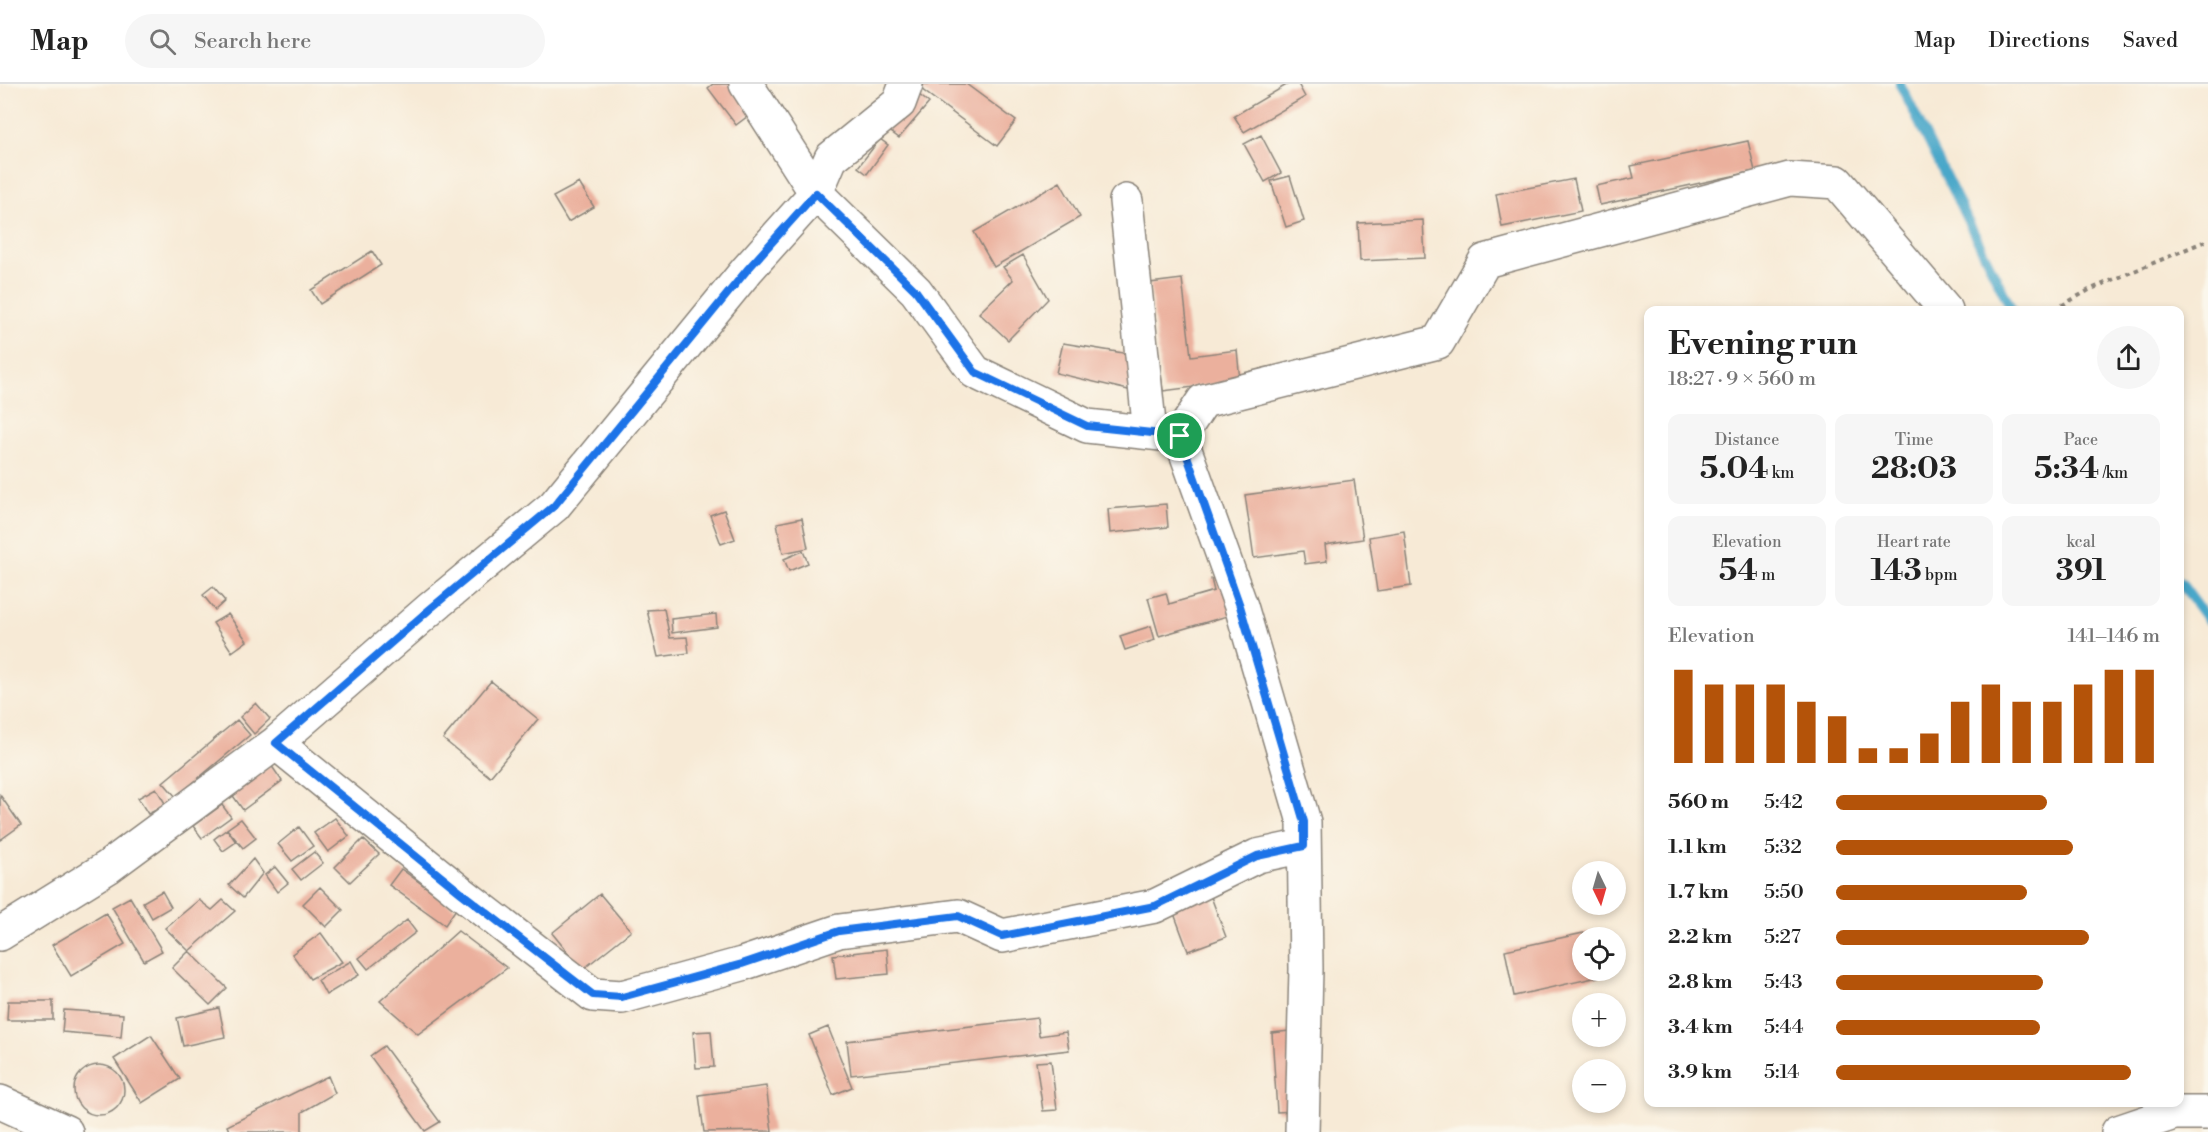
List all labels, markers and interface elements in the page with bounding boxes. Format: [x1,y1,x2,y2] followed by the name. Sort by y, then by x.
[125,14,545,68] search box
[30,24,89,59] text: Map
[146,25,179,58] icon: search
[194,28,311,55] text: Search here
[1914,28,1956,54] text: Map
[1989,28,2090,54] text: Directions
[2123,28,2178,54] text: Saved
[1668,324,1857,365] text: Evening run
[2097,326,2160,389] button: share
[1668,367,1816,392] text: 18:27 · 9 × 560 m
[1154,410,1205,461] pin
[1163,419,1196,452] icon: arrive
[1715,430,1779,450] text: Distance
[1895,430,1933,450] text: Time
[2064,430,2098,450] text: Pace
[1700,450,1769,488] text: 5.04
[1871,450,1957,488] text: 28:03
[2034,450,2099,488] text: 5:34
[1769,463,1794,483] text: km
[2099,463,2128,483] text: /km
[1712,532,1782,552] text: Elevation
[1877,532,1951,552] text: Heart rate
[2066,532,2096,552] text: kcal
[1719,552,1758,590] text: 54
[1871,552,1922,590] text: 143
[2056,552,2106,590] text: 391
[1758,565,1775,585] text: m
[1922,565,1957,585] text: bpm
[1668,624,1755,649] text: Elevation
[2067,624,2160,649] text: 141–146 m
[1668,790,1729,815] text: 560 m
[1764,790,1803,815] text: 5:42
[1668,835,1727,860] text: 1.1 km
[1764,835,1802,860] text: 5:32
[1572,861,1626,915] north arrow
[1572,861,1626,1113] map controls
[1668,880,1729,905] text: 1.7 km
[1764,880,1804,905] text: 5:50
[1668,925,1732,950] text: 2.2 km
[1764,925,1801,950] text: 5:27
[1572,927,1626,981] button: locate
[1668,970,1732,995] text: 2.8 km
[1764,970,1802,995] text: 5:43
[1572,993,1626,1047] button: +
[1668,1015,1733,1040] text: 3.4 km
[1764,1015,1804,1040] text: 5:44
[1572,1059,1626,1113] button: −
[1668,1060,1732,1085] text: 3.9 km
[1764,1060,1799,1085] text: 5:14

